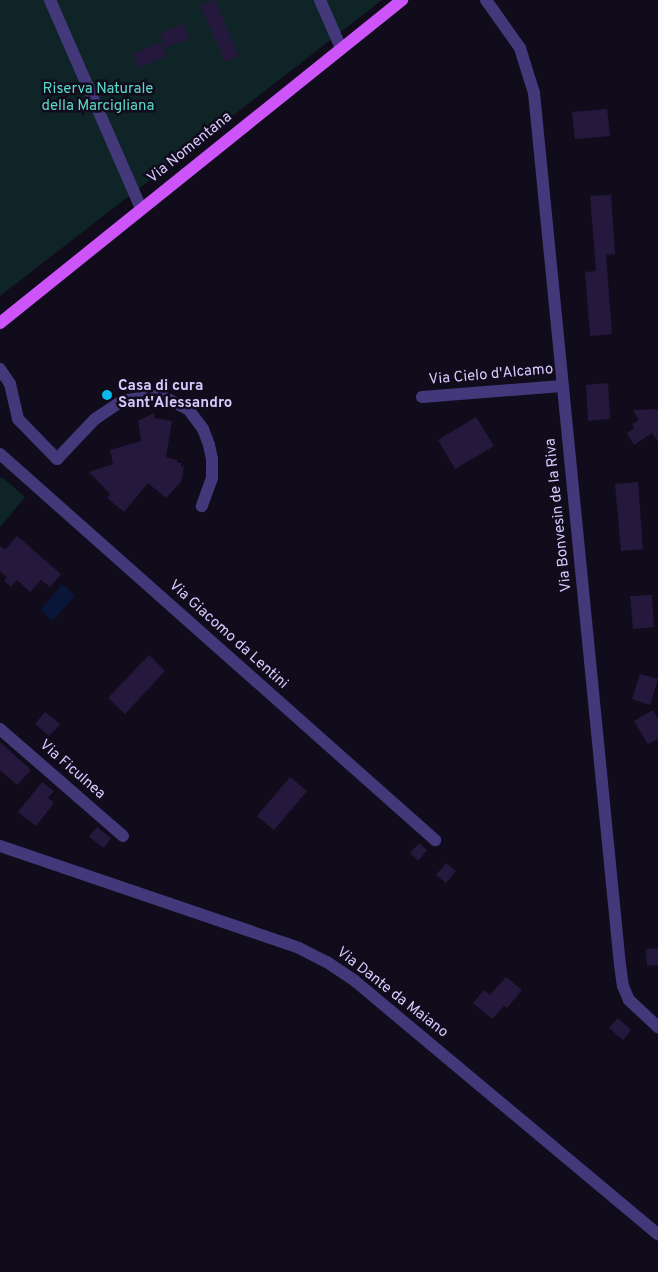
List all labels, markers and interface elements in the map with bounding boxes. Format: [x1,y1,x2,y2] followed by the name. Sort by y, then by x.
[42,80,154,115] park label: Riserva Naturale della Marcigliana
[144,108,236,188] street label: Via Nomentana
[428,361,554,389] street label: Via Cielo d'Alcamo
[118,377,232,412] place label: Casa di cura Sant'Alessandro
[100,388,114,402] marker: Casa di cura Sant'Alessandro
[542,437,576,593] street label: Via Bonvesin de la Riva
[165,577,291,693] street label: Via Giacomo da Lentini
[35,736,109,804] street label: Via Ficulnea
[333,944,451,1042] street label: Via Dante da Maiano

